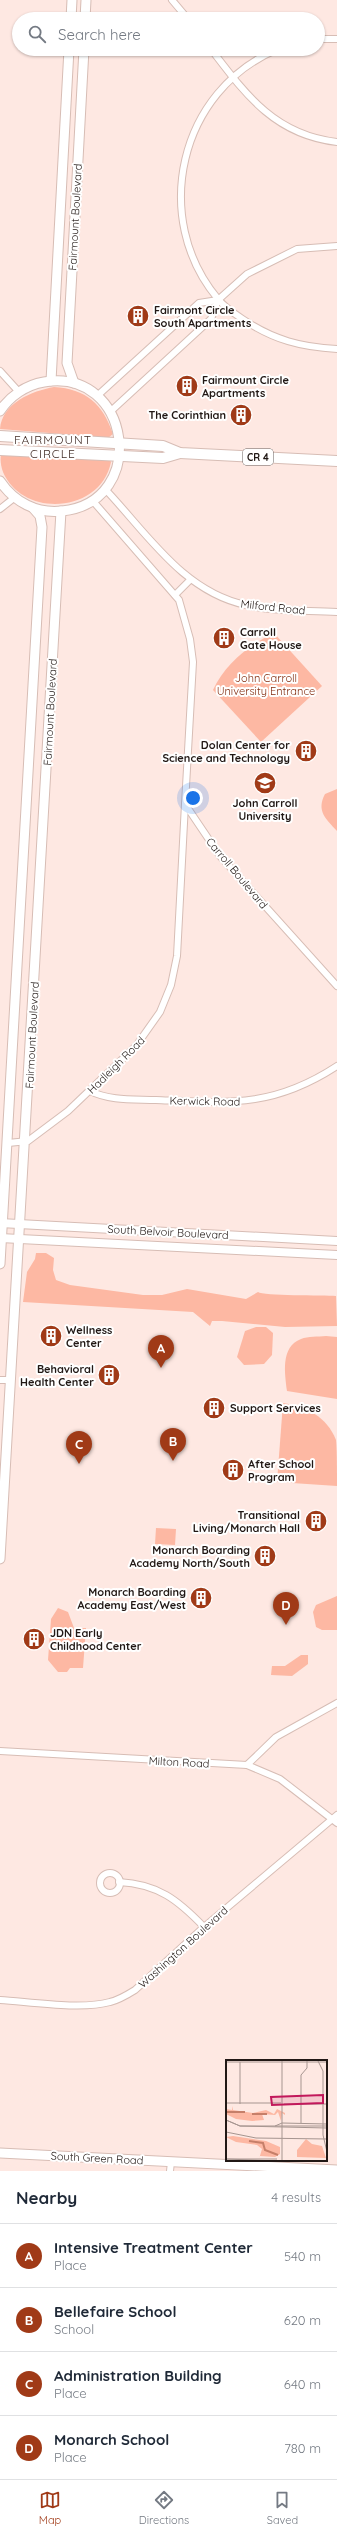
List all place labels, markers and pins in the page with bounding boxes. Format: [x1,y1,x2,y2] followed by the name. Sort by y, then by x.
[125,303,151,329] building icon: Fairmont Circle South Apartments
[154,303,251,330] place label: Fairmont Circle South Apartments
[174,373,200,399] building icon: Fairmount Circle Apartments
[202,373,289,400] place label: Fairmount Circle Apartments
[228,402,254,428] building icon: The Corinthian
[148,408,226,422] place label: The Corinthian
[211,625,237,651] building icon: Carroll Gate House
[240,625,302,652] place label: Carroll Gate House
[162,738,290,765] place label: Dolan Center for Science and Technology
[293,738,319,764] building icon: Dolan Center for Science and Technology
[252,770,278,796] school or university icon: John Carroll University
[233,796,297,823] place label: John Carroll University
[38,1323,64,1349] building icon: Wellness Center
[66,1323,112,1350] place label: Wellness Center
[148,1335,174,1368] pin: A
[20,1362,94,1389] place label: Behavioral Health Center
[96,1362,122,1388] building icon: Behavioral Health Center
[201,1395,227,1421] building icon: Support Services
[230,1401,321,1415] place label: Support Services
[160,1428,186,1461] pin: B
[66,1431,92,1464] pin: C
[220,1457,246,1483] building icon: After School Program
[248,1457,314,1484] place label: After School Program
[193,1508,300,1535] place label: Transitional Living/Monarch Hall
[303,1508,329,1534] building icon: Transitional Living/Monarch Hall
[130,1543,250,1570] place label: Monarch Boarding Academy North/South
[252,1543,278,1569] building icon: Monarch Boarding Academy North/South
[78,1585,186,1612] place label: Monarch Boarding Academy East/West
[188,1585,214,1611] building icon: Monarch Boarding Academy East/West
[273,1592,299,1625] pin: D
[21,1626,47,1652] building icon: JDN Early Childhood Center
[50,1626,142,1653] place label: JDN Early Childhood Center

